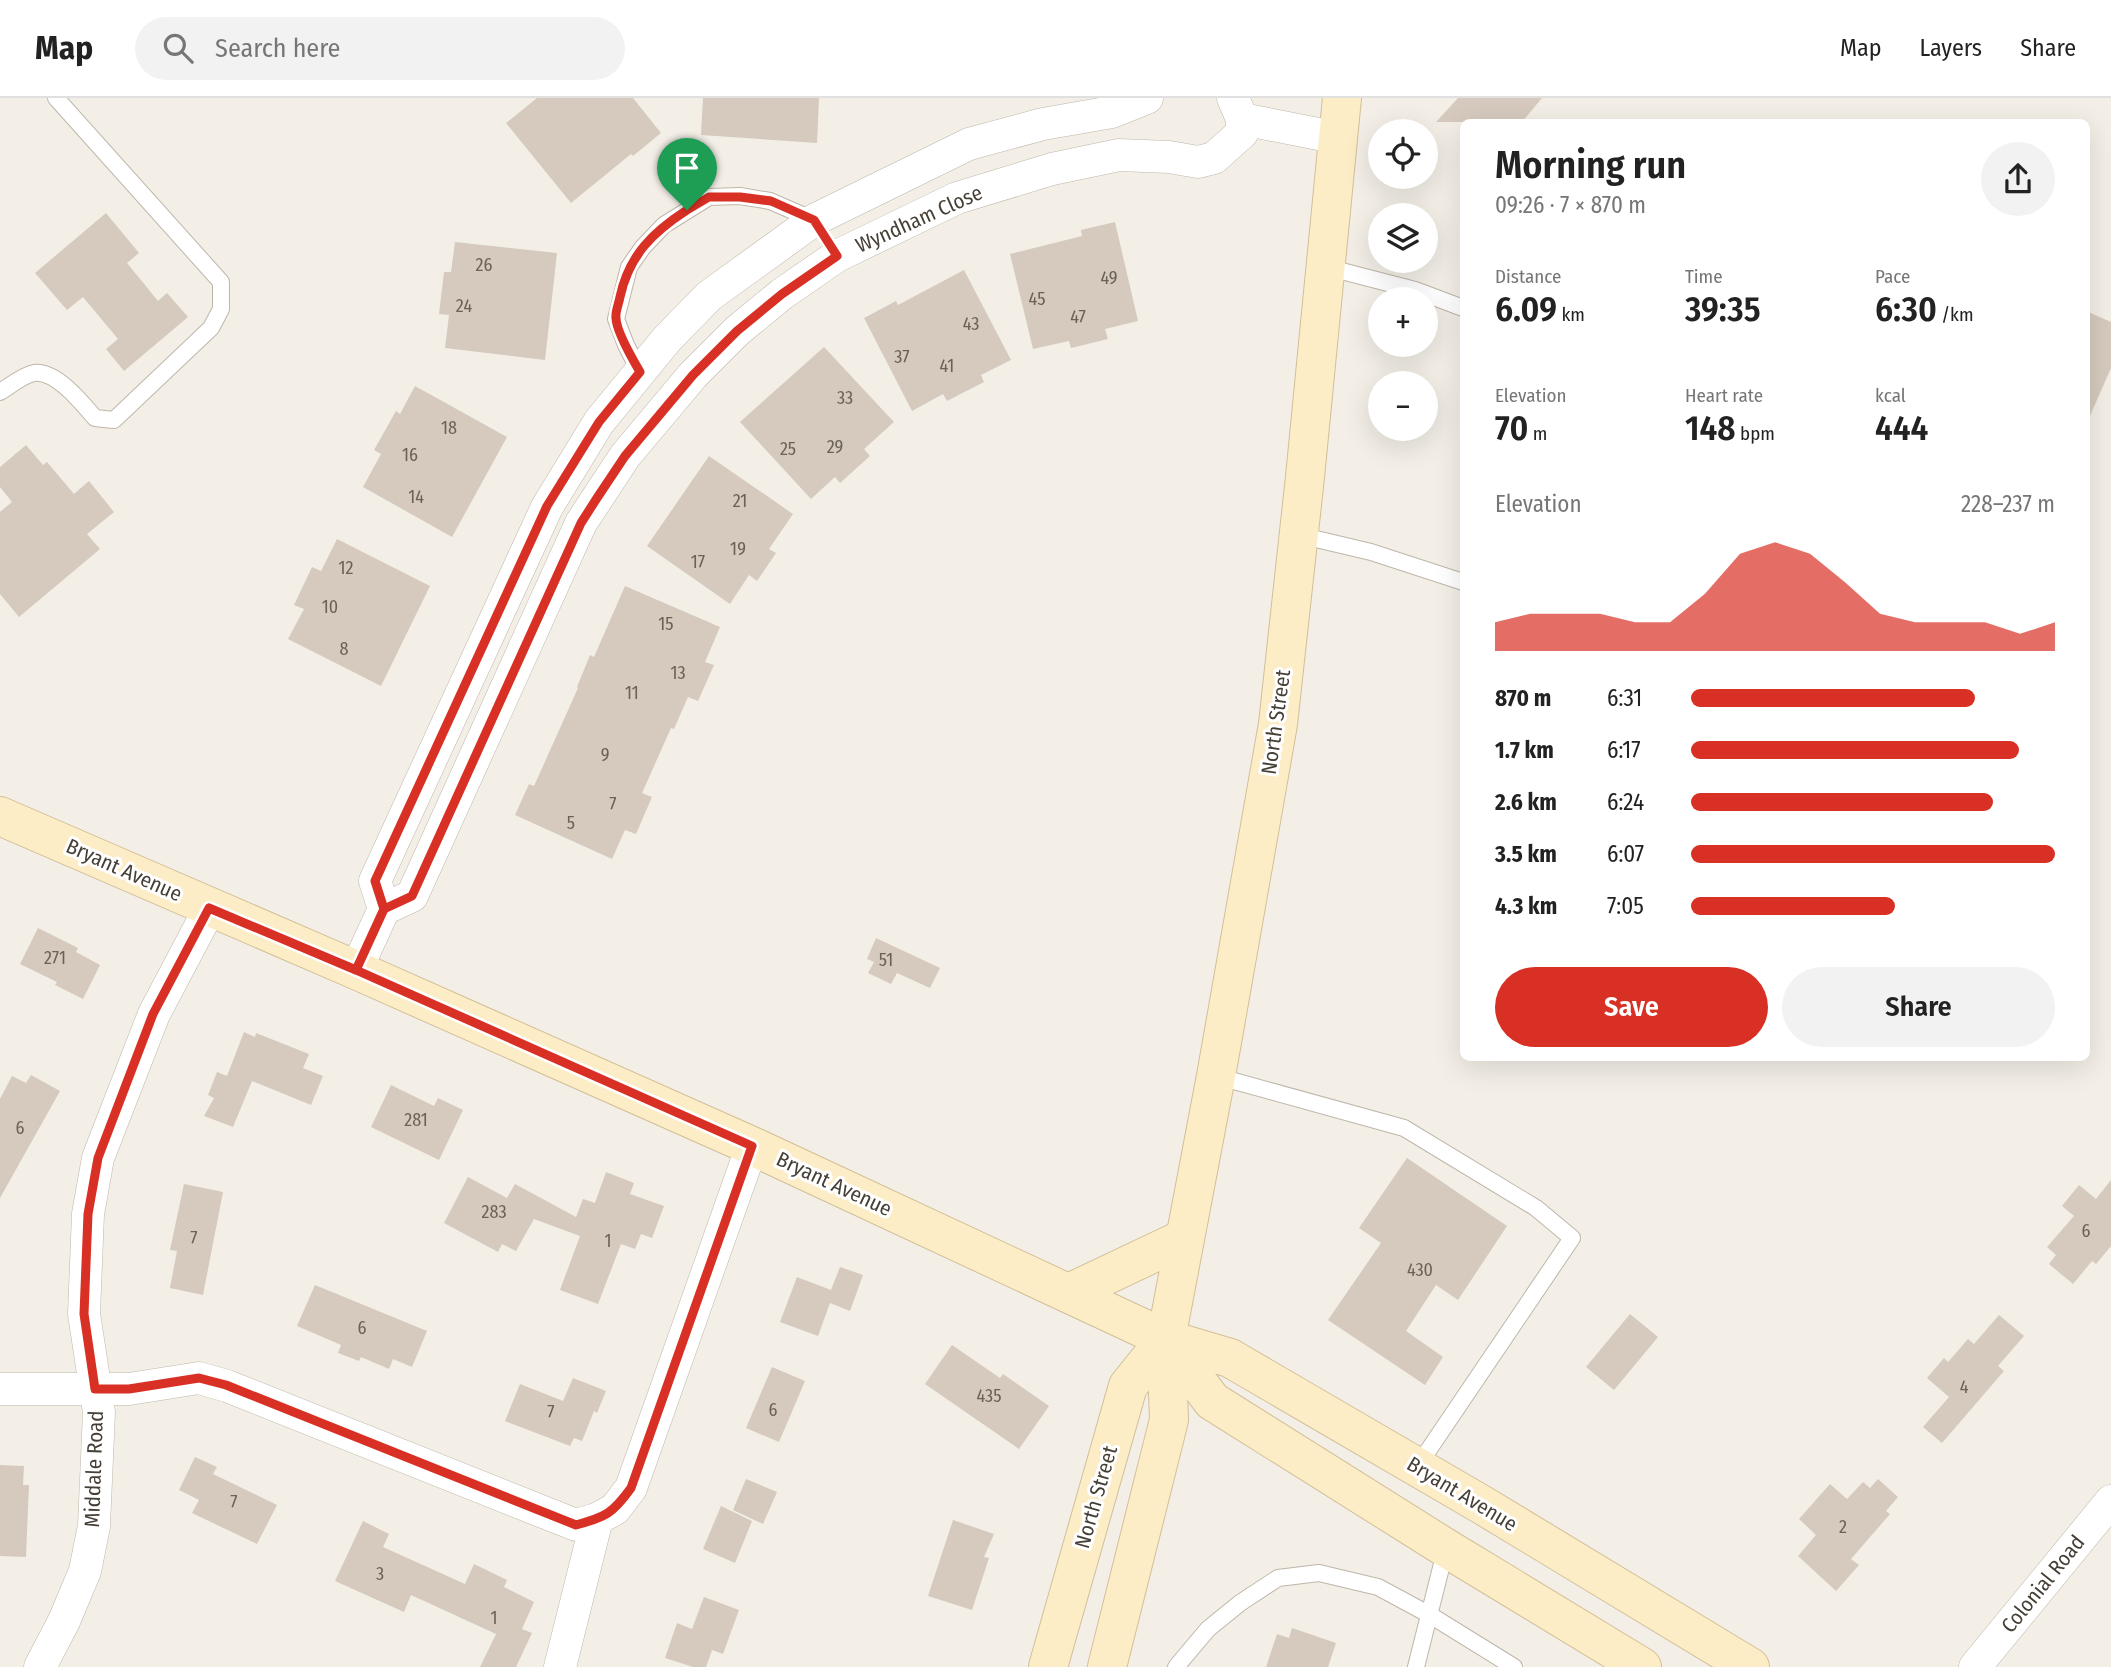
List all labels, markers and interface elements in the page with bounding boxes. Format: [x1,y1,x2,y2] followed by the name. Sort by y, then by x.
[135,17,625,80] search box
[35,28,93,68] text: Map
[159,29,197,67] icon: search
[215,33,340,64] text: Search here
[1840,34,1882,62] text: Map
[1920,34,1982,62] text: Layers
[2020,34,2076,62] text: Share
[1368,119,1438,441] map controls
[1368,119,1438,189] button: locate
[657,138,717,210] pin
[1495,142,1686,188] text: Morning run
[1981,142,2055,216] button: share
[668,149,706,187] icon: arrive
[852,179,986,259] street label: Wyndham Close
[1495,191,1646,219] text: 09:26 · 7 × 870 m
[1368,203,1438,273] button: layers
[476,254,493,276] house number: 26
[1495,265,1562,288] text: Distance
[1685,265,1723,288] text: Time
[1875,265,1910,288] text: Pace
[1100,267,1118,289] house number: 49
[1368,287,1438,357] button: +
[1029,288,1045,310] house number: 45
[1495,288,1557,330] text: 6.09
[1685,288,1761,330] text: 39:35
[1875,288,1937,330] text: 6:30
[456,295,472,317] house number: 24
[1557,303,1585,326] text: km
[1937,303,1974,326] text: /km
[1070,306,1086,328] house number: 47
[963,313,979,335] house number: 43
[894,346,910,368] house number: 37
[940,355,954,377] house number: 41
[1368,371,1438,441] button: −
[1495,384,1567,407] text: Elevation
[1685,384,1763,407] text: Heart rate
[1875,384,1906,407] text: kcal
[837,387,853,409] house number: 33
[1495,407,1528,449] text: 70
[1685,407,1736,449] text: 148
[1875,407,1928,449] text: 444
[441,417,457,439] house number: 18
[1528,422,1547,445] text: m
[1736,422,1775,445] text: bpm
[827,436,843,458] house number: 29
[780,438,796,460] house number: 25
[402,444,418,466] house number: 16
[408,486,424,508] house number: 14
[733,490,747,512] house number: 21
[1495,490,1582,518] text: Elevation
[1961,490,2055,518] text: 228–237 m
[730,538,746,560] house number: 19
[691,551,705,573] house number: 17
[339,557,354,579] house number: 12
[322,596,338,618] house number: 10
[658,613,674,635] house number: 15
[340,638,349,660] house number: 8
[670,662,686,684] house number: 13
[1256,668,1296,776] street label: North Street
[625,682,639,704] house number: 11
[1495,684,1551,712] text: 870 m
[1607,684,1642,712] text: 6:31
[1495,736,1554,764] text: 1.7 km
[1607,736,1641,764] text: 6:17
[601,744,609,766] house number: 9
[1495,788,1557,816] text: 2.6 km
[1607,788,1644,816] text: 6:24
[609,793,617,815] house number: 7
[567,812,575,834] house number: 5
[62,833,186,907] street label: Bryant Avenue
[1495,840,1557,868] text: 3.5 km
[1607,840,1644,868] text: 6:07
[1495,892,1557,920] text: 4.3 km
[1607,892,1644,920] text: 7:05
[44,947,66,969] house number: 271
[879,949,893,971] house number: 51
[1495,967,1768,1047] button: Save
[1782,967,2055,1047] button: Share
[404,1109,428,1131] house number: 281
[16,1117,25,1139] house number: 6
[772,1146,896,1222] street label: Bryant Avenue
[481,1201,507,1223] house number: 283
[2082,1220,2091,1242] house number: 6
[190,1227,198,1249] house number: 7
[604,1230,612,1252] house number: 1
[1407,1259,1433,1281] house number: 430
[358,1317,367,1339] house number: 6
[1960,1376,1969,1398] house number: 4
[977,1385,1001,1407] house number: 435
[769,1399,778,1421] house number: 6
[547,1401,555,1423] house number: 7
[79,1410,109,1528] street label: Middale Road
[1069,1443,1123,1551] street label: North Street
[1402,1451,1522,1537] street label: Bryant Avenue
[230,1491,238,1513] house number: 7
[1839,1516,1847,1538] house number: 2
[1996,1530,2090,1638] street label: Colonial Road
[376,1563,384,1585] house number: 3
[490,1607,498,1629] house number: 1

